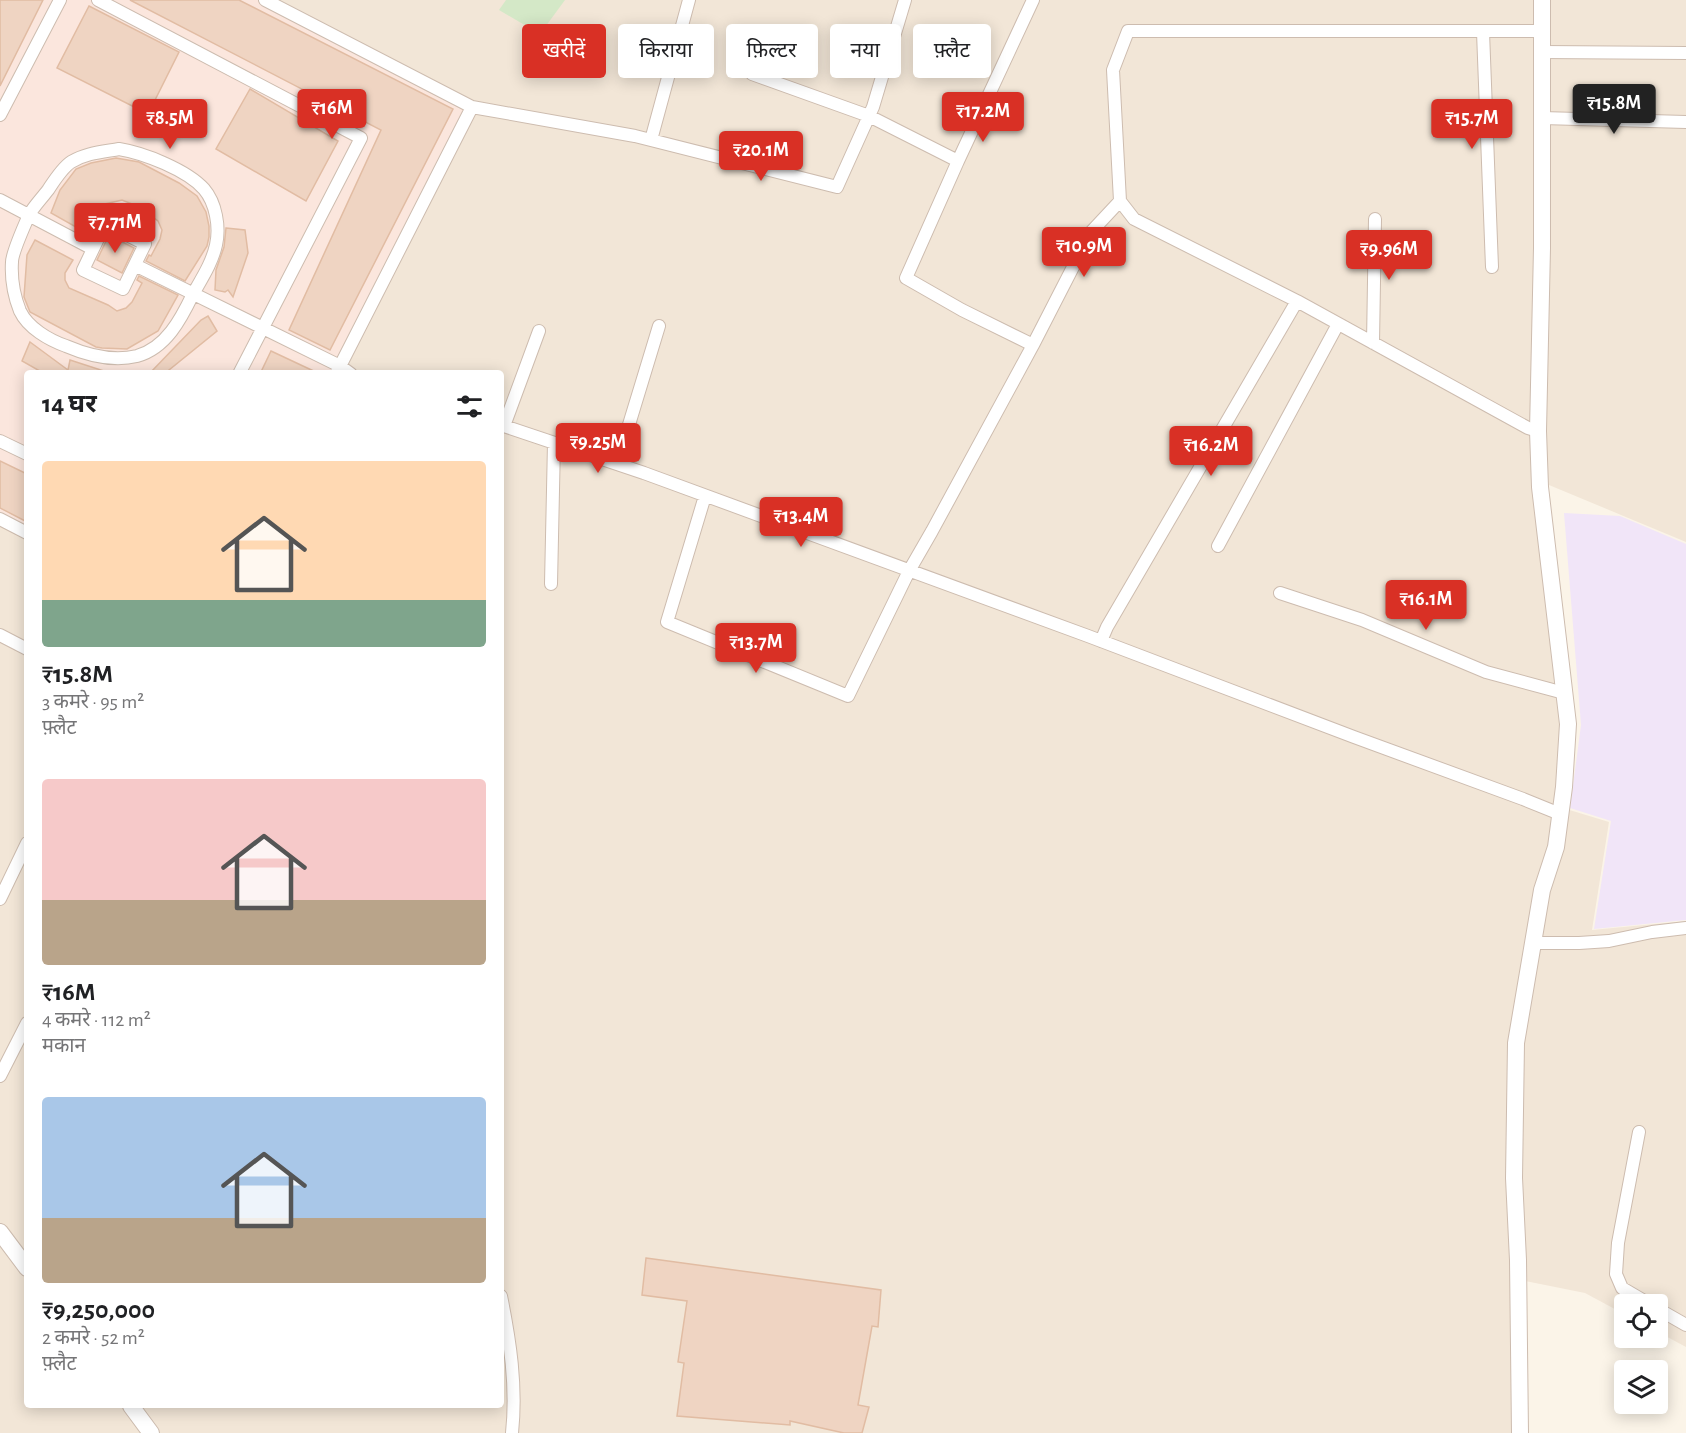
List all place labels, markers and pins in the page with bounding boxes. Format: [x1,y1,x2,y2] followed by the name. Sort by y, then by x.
[1565,84,1663,135] pin: ₹15.8M
[296,89,368,140] pin: ₹16M
[934,92,1032,143] pin: ₹17.2M
[128,99,212,150] pin: ₹8.5M
[1423,99,1521,150] pin: ₹15.7M
[712,131,810,182] pin: ₹20.1M
[66,203,164,254] pin: ₹7.71M
[1035,227,1133,278] pin: ₹10.9M
[1340,230,1438,281] pin: ₹9.96M
[549,423,647,474] pin: ₹9.25M
[1162,426,1260,477] pin: ₹16.2M
[752,497,850,548] pin: ₹13.4M
[1377,580,1475,631] pin: ₹16.1M
[707,623,805,674] pin: ₹13.7M

